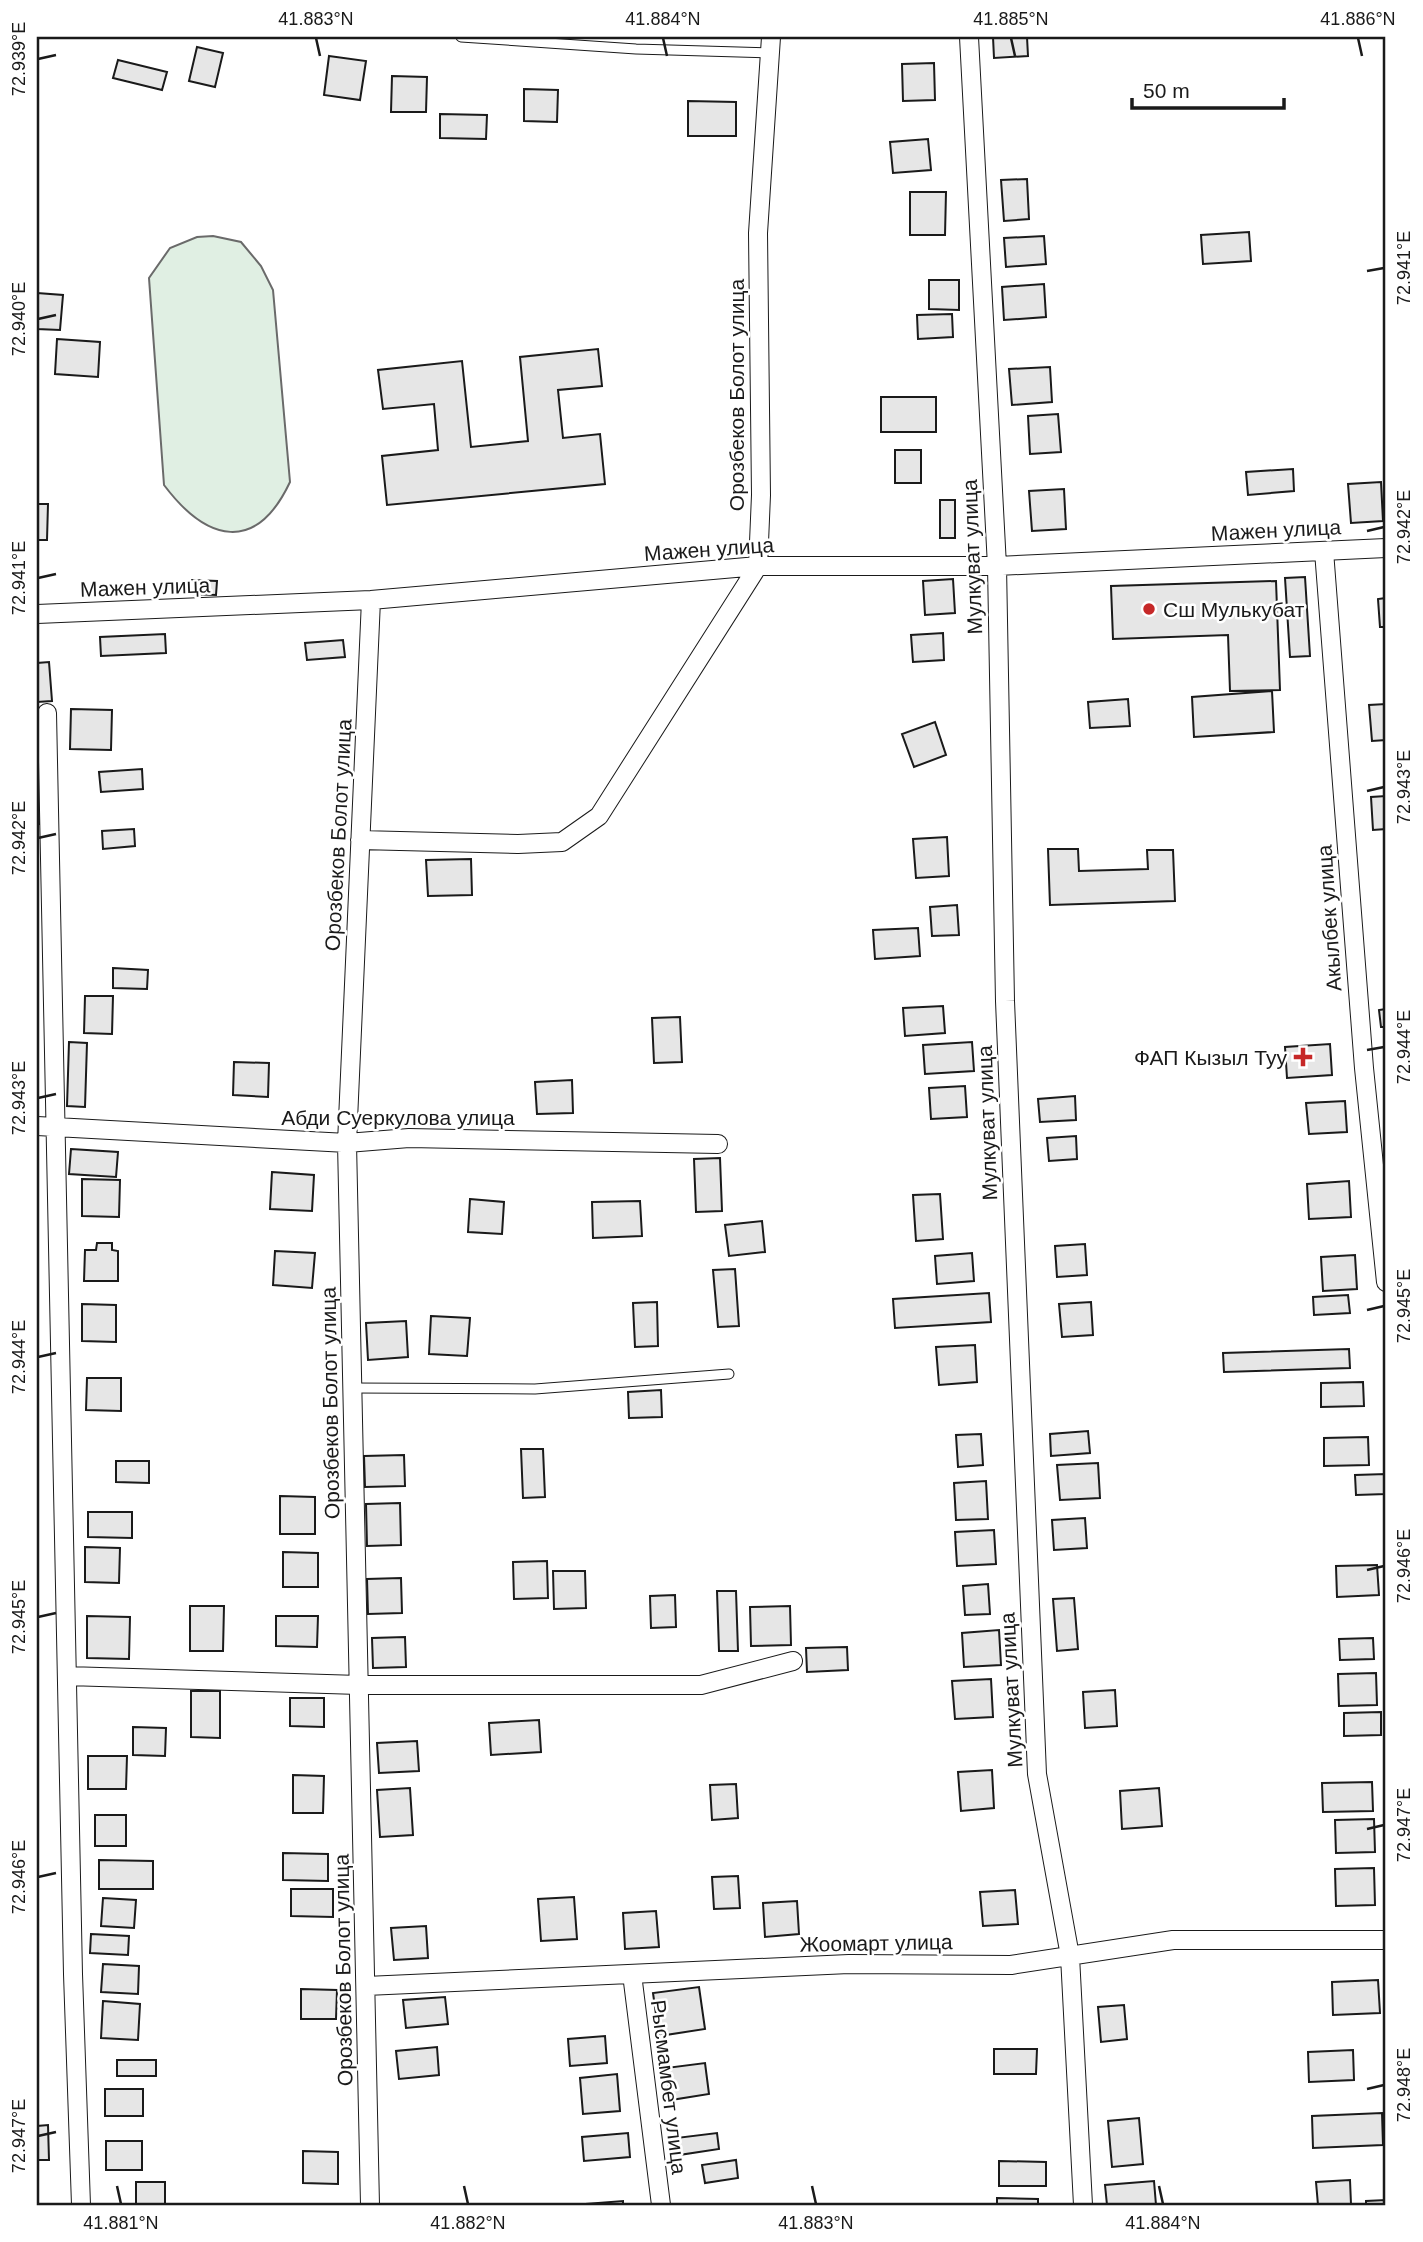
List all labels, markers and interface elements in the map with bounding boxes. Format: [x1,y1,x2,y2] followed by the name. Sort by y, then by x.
[278,9,354,29] text: 41.883°N
[625,9,701,29] text: 41.884°N
[973,9,1049,29] text: 41.885°N
[1320,9,1396,29] text: 41.886°N
[9,22,29,96] text: 72.939°E
[1132,66,1285,110] scale bar
[1143,79,1190,102] text: 50 m
[1394,231,1414,305] text: 72.941°E
[725,279,748,511] street label: Орозбеков Болот улица
[9,282,29,356] text: 72.940°E
[958,479,986,635] street label: Мулкуват улица
[1394,490,1414,564] text: 72.942°E
[1210,515,1342,545] street label: Мажен улица
[643,533,775,565] street label: Мажен улица
[9,541,29,615] text: 72.941°E
[79,573,211,601] street label: Мажен улица
[1163,598,1305,621] place label: Сш Мулькубат
[1141,601,1157,617] marker: Сш Мулькубат
[320,718,356,952] street label: Орозбеков Болот улица
[1394,750,1414,824] text: 72.943°E
[9,801,29,875] text: 72.942°E
[1312,844,1346,992] street label: Акылбек улица
[1394,1010,1414,1084] text: 72.944°E
[973,1045,1001,1201] street label: Мулкуват улица
[1134,1046,1287,1069] place label: ФАП Кызыл Туу
[1293,1047,1313,1067] marker: ФАП Кызыл Туу
[9,1061,29,1135] text: 72.943°E
[281,1106,515,1129] street label: Абди Суеркулова улица
[1394,1269,1414,1343] text: 72.945°E
[316,1286,344,1519] street label: Орозбеков Болот улица
[9,1320,29,1394] text: 72.944°E
[1394,1529,1414,1603] text: 72.946°E
[9,1580,29,1654] text: 72.945°E
[995,1612,1027,1768] street label: Мулкуват улица
[1394,1788,1414,1862] text: 72.947°E
[9,1840,29,1914] text: 72.946°E
[329,1853,357,2086] street label: Орозбеков Болот улица
[799,1930,953,1956] street label: Жоомарт улица
[647,1998,691,2176] street label: Рысмамбет улица
[1394,2048,1414,2122] text: 72.948°E
[9,2099,29,2173] text: 72.947°E
[83,2213,159,2233] text: 41.881°N
[430,2213,506,2233] text: 41.882°N
[778,2213,854,2233] text: 41.883°N
[1125,2213,1201,2233] text: 41.884°N

